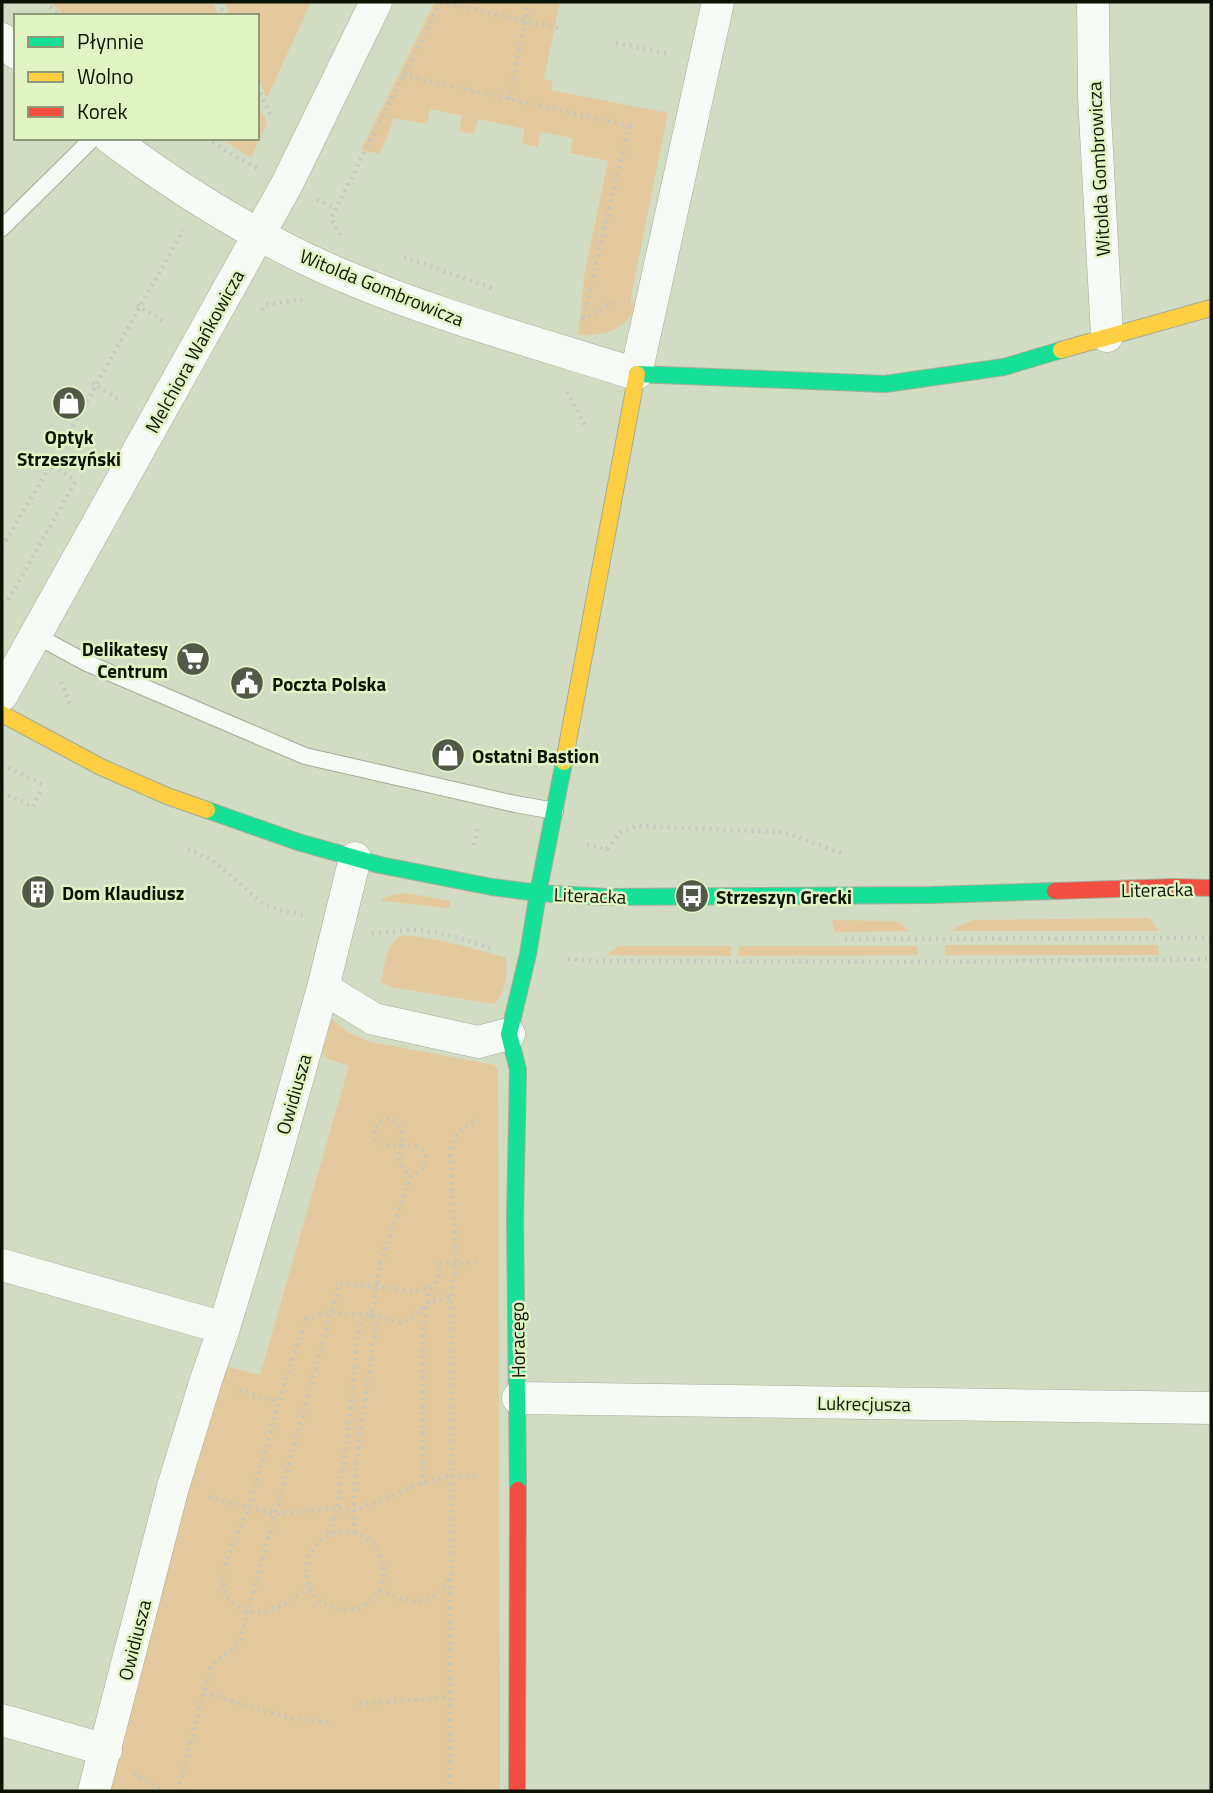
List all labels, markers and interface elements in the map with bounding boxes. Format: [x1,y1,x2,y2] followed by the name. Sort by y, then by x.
[14,14,259,140] legend
[77,25,144,57] text: Płynnie
[77,60,134,92] text: Wolno
[1079,80,1117,257] street label: Witolda Gombrowicza
[77,95,127,127] text: Korek
[296,241,469,333] street label: Witolda Gombrowicza
[137,264,251,438] street label: Melchiora Wańkowicza
[50,384,88,422] shop icon: Optyk Strzeszyński
[17,422,121,473] place label: Optyk Strzeszyński
[82,634,168,685] place label: Delikatesy Centrum
[174,640,212,678] supermarket icon: Delikatesy Centrum
[228,664,266,702] public building icon: Poczta Polska
[272,669,386,698] place label: Poczta Polska
[429,736,467,774] shop icon: Ostatni Bastion
[472,741,599,770] place label: Ostatni Bastion
[19,873,57,911] building icon: Dom Klaudiusz
[1121,874,1194,904] street label: Literacka
[673,877,711,915] bus stop icon: Strzeszyn Grecki
[62,878,184,907] place label: Dom Klaudiusz
[553,879,627,911] street label: Literacka
[716,882,852,911] place label: Strzeszyn Grecki
[268,1050,318,1138] street label: Owidiusza
[502,1302,532,1378] street label: Horacego
[817,1388,912,1418] street label: Lukrecjusza
[110,1596,158,1684] street label: Owidiusza

